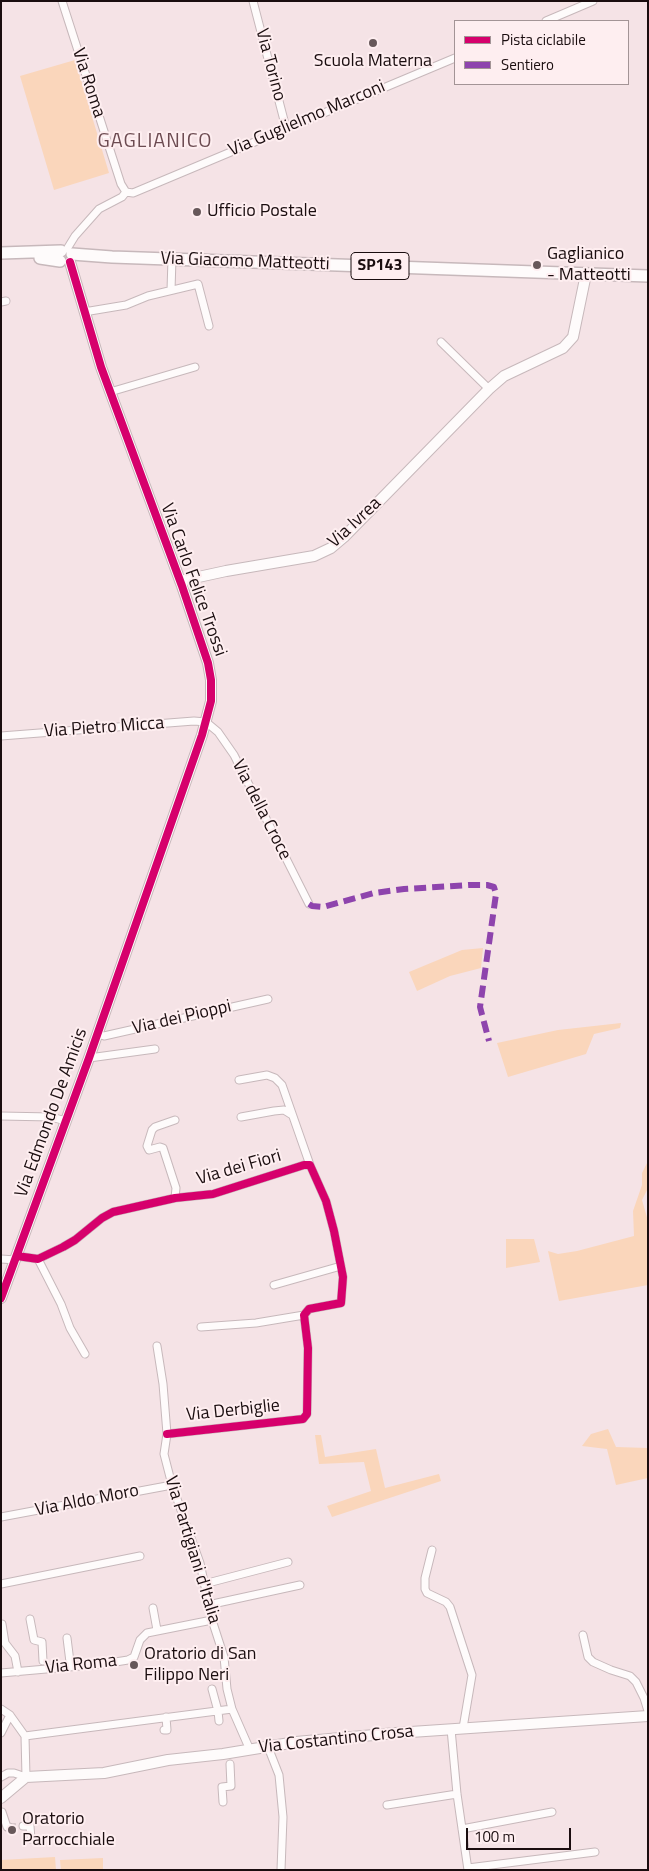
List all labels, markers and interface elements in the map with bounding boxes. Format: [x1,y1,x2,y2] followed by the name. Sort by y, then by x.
[454,20,629,85] legend
[250,26,290,104] street label: Via Torino
[501,28,586,51] text: Pista ciclabile
[367,37,379,49] marker: Scuola Materna
[67,45,109,121] street label: Via Roma
[314,51,432,73] place label: Scuola Materna
[501,53,554,76] text: Sentiero
[225,76,389,162] street label: Via Guglielmo Marconi
[96,130,214,154] district label: GAGLIANICO
[207,201,317,223] place label: Ufficio Postale
[191,206,203,218] marker: Ufficio Postale
[547,244,631,286] place label: Gaglianico - Matteotti
[160,248,330,276] street label: Via Giacomo Matteotti
[351,252,409,280] road number: SP143
[531,259,543,271] marker: Gaglianico - Matteotti
[324,493,386,553] street label: Via Ivrea
[155,501,231,659] street label: Via Carlo Felice Trossi
[43,713,165,743] street label: Via Pietro Micca
[227,756,295,864] street label: Via della Croce
[130,996,234,1040] street label: Via dei Pioppi
[11,1025,93,1201] street label: Via Edmondo De Amicis
[194,1146,284,1190] street label: Via dei Fiori
[185,1395,281,1427] street label: Via Derbiglie
[159,1473,225,1627] street label: Via Partigiani d'Italia
[33,1480,141,1522] street label: Via Aldo Moro
[144,1644,256,1686] place label: Oratorio di San Filippo Neri
[44,1651,118,1679] street label: Via Roma
[128,1659,140,1671] marker: Oratorio di San Filippo Neri
[257,1721,415,1759] street label: Via Costantino Crosa
[22,1809,115,1852] place label: Oratorio Parrocchiale
[469,1818,574,1850] scale bar
[6,1824,18,1836] marker: Oratorio Parrocchiale
[474,1825,515,1848] text: 100 m

